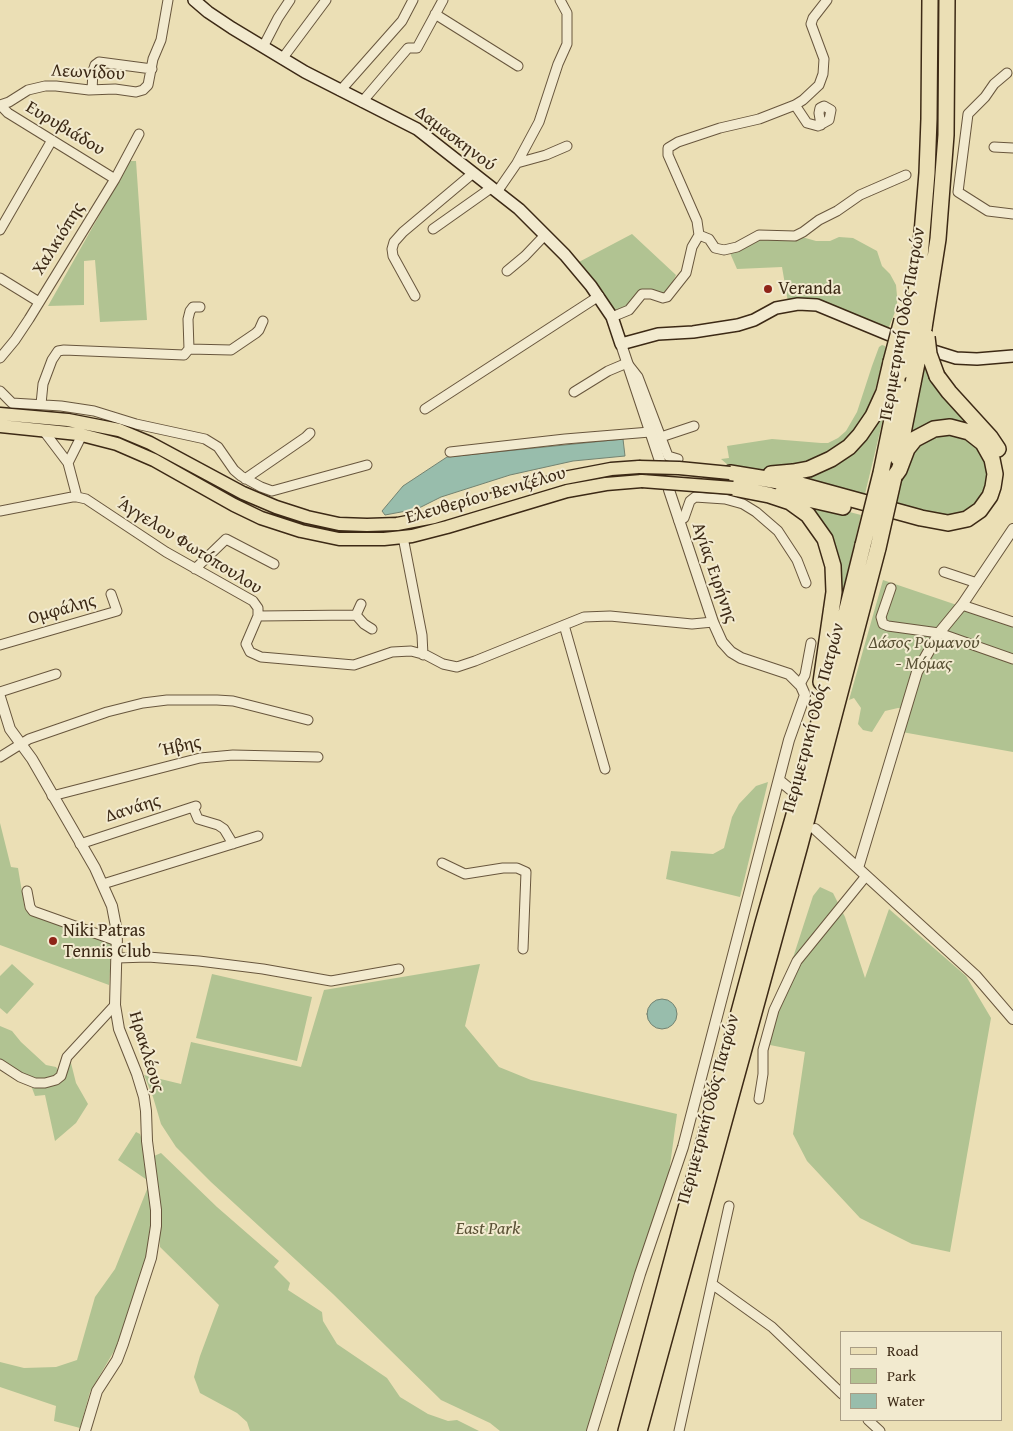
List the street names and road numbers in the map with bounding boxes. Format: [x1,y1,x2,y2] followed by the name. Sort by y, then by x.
[51,60,125,86] street label: Λεωνίδου
[22,97,108,161] street label: Ευρυβιάδου
[410,102,500,176] street label: Δαμασκηνού
[28,199,90,279] street label: Χαλκιόπης
[875,226,931,422] street label: Περιμετρική Οδός Πατρών
[403,463,569,529] street label: Ελευθερίου Βενιζέλου
[112,492,266,600] street label: Άγγελου Φωτόπουλου
[687,520,741,626] street label: Αγίας Ειρήνης
[26,590,98,630] street label: Ομφάλης
[778,621,850,815] street label: Περιμετρική Οδός Πατρών
[157,732,203,762] street label: Ήβης
[103,790,163,828] street label: Δανάης
[123,1009,169,1095] street label: Ηρακλέους
[673,1012,745,1206] street label: Περιμετρική Οδός Πατρών

